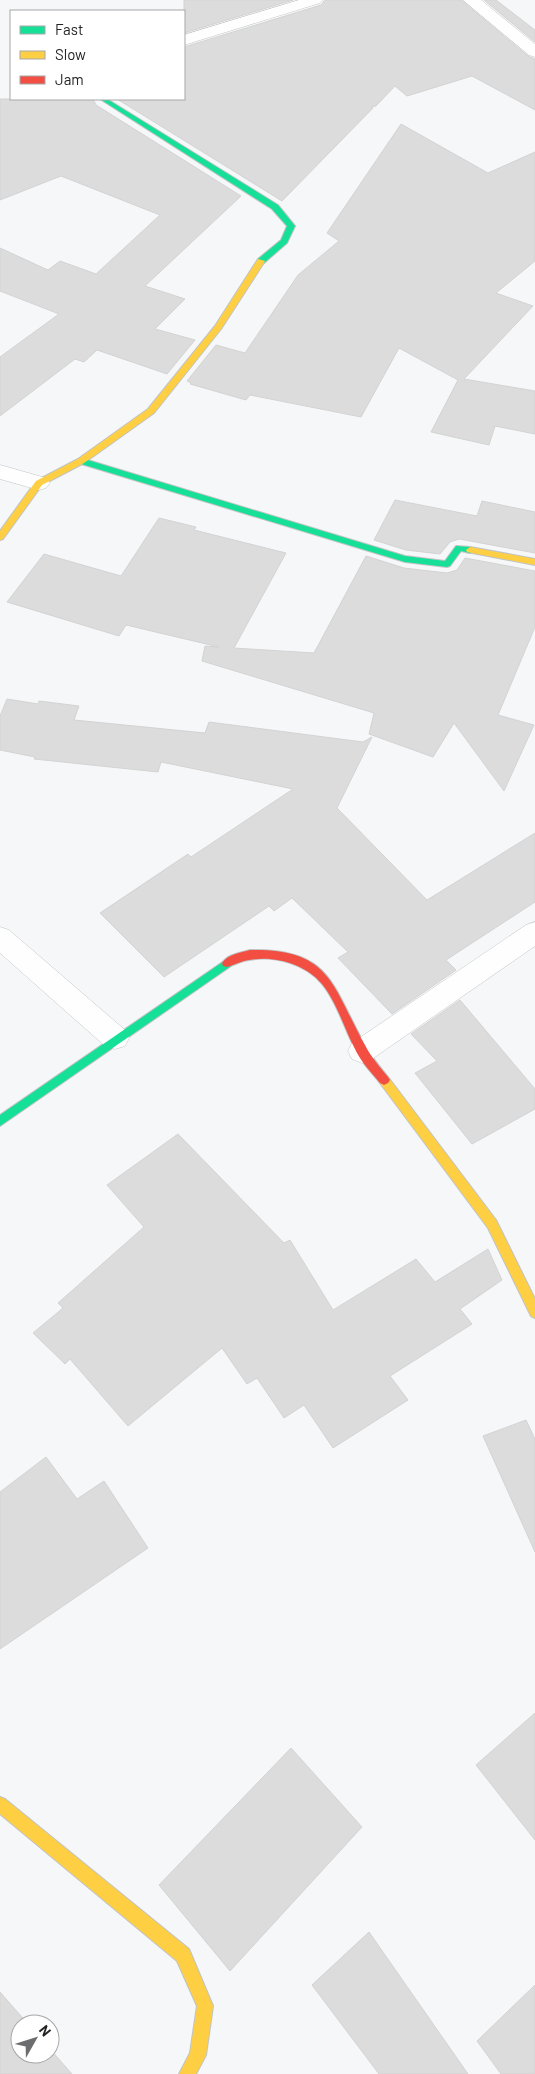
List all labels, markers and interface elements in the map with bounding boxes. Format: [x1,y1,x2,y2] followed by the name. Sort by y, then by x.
[10,10,185,100] legend
[55,20,83,38] text: Fast
[55,45,86,63] text: Slow
[55,70,84,88] text: Jam
[10,2014,60,2064] north arrow
[36,2022,55,2039] text: N

